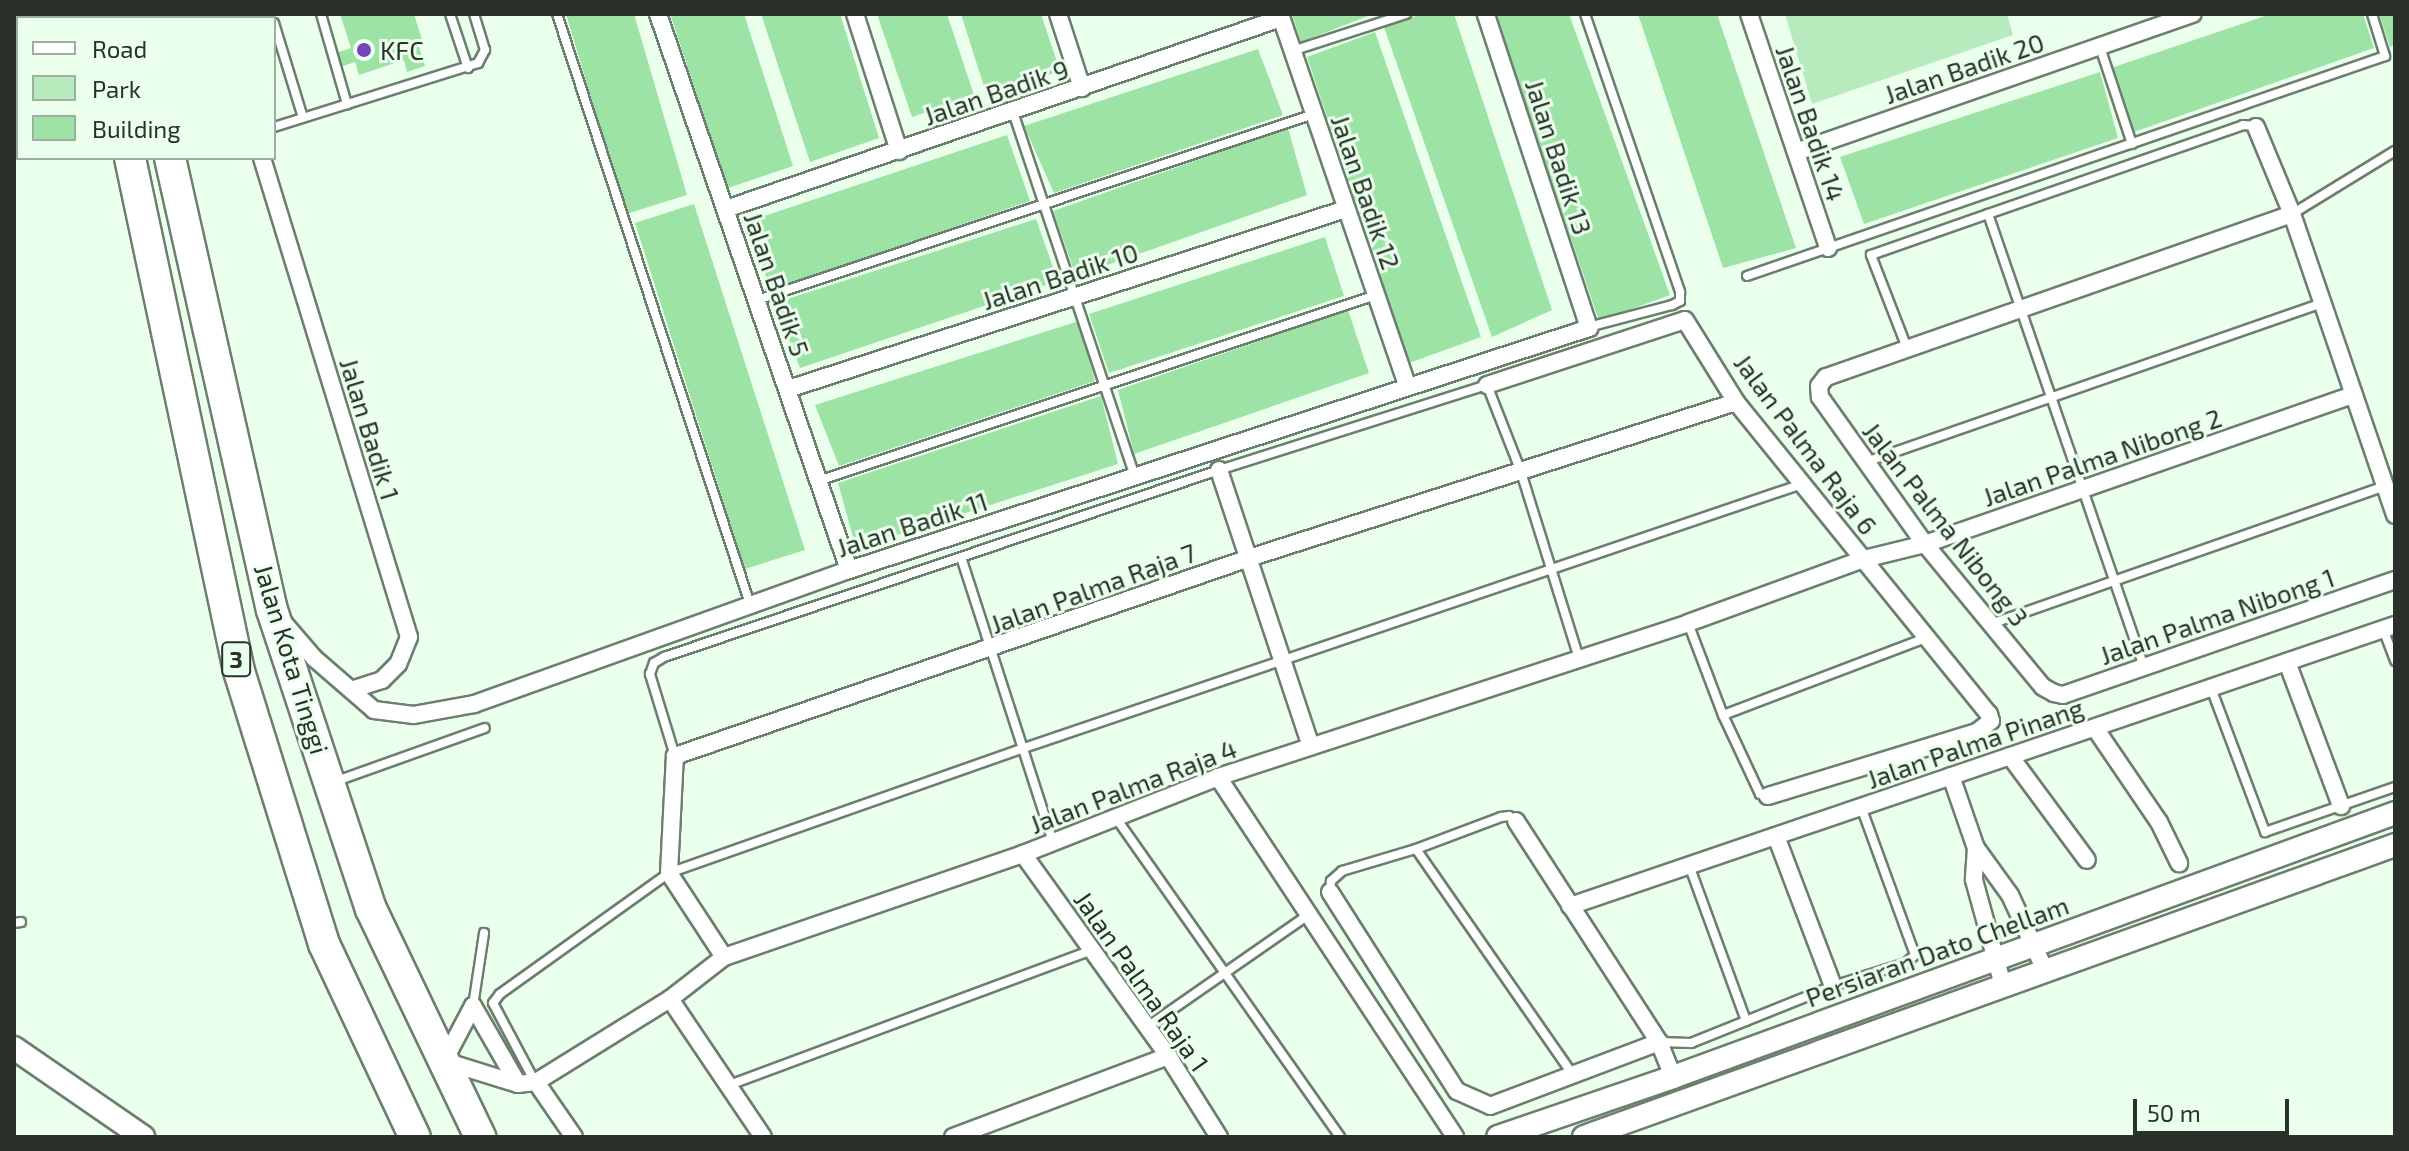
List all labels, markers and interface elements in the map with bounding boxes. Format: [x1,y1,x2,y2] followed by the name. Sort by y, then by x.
[16,16,276,160] legend
[1880,26,2048,110] street label: Jalan Badik 20
[92,34,147,63] text: Road
[380,34,424,66] place label: KFC
[355,41,373,59] marker: KFC
[1770,41,1852,205] street label: Jalan Badik 14
[919,53,1073,131] street label: Jalan Badik 9
[92,74,141,103] text: Park
[1519,75,1599,239] street label: Jalan Badik 13
[1325,110,1407,274] street label: Jalan Badik 12
[92,114,181,143] text: Building
[738,208,816,360] street label: Jalan Badik 5
[978,236,1142,316] street label: Jalan Badik 10
[1728,348,1884,540] street label: Jalan Palma Raja 6
[334,354,406,504] street label: Jalan Badik 1
[1979,401,2225,513] street label: Jalan Palma Nibong 2
[1857,416,2035,632] street label: Jalan Palma Nibong 3
[832,485,992,563] street label: Jalan Badik 11
[986,536,1200,640] street label: Jalan Palma Raja 7
[248,560,336,758] street label: Jalan Kota Tinggi
[2096,561,2338,671] street label: Jalan Palma Nibong 1
[220,639,252,679] road number: 3
[1863,691,2087,795] street label: Jalan Palma Pinang
[1025,732,1241,840] street label: Jalan Palma Raja 4
[1068,885,1216,1077] street label: Jalan Palma Raja 1
[1801,889,2073,1013] street label: Persiaran Dato Chellam
[2137,1083,2293,1133] scale bar
[2147,1098,2201,1127] text: 50 m

